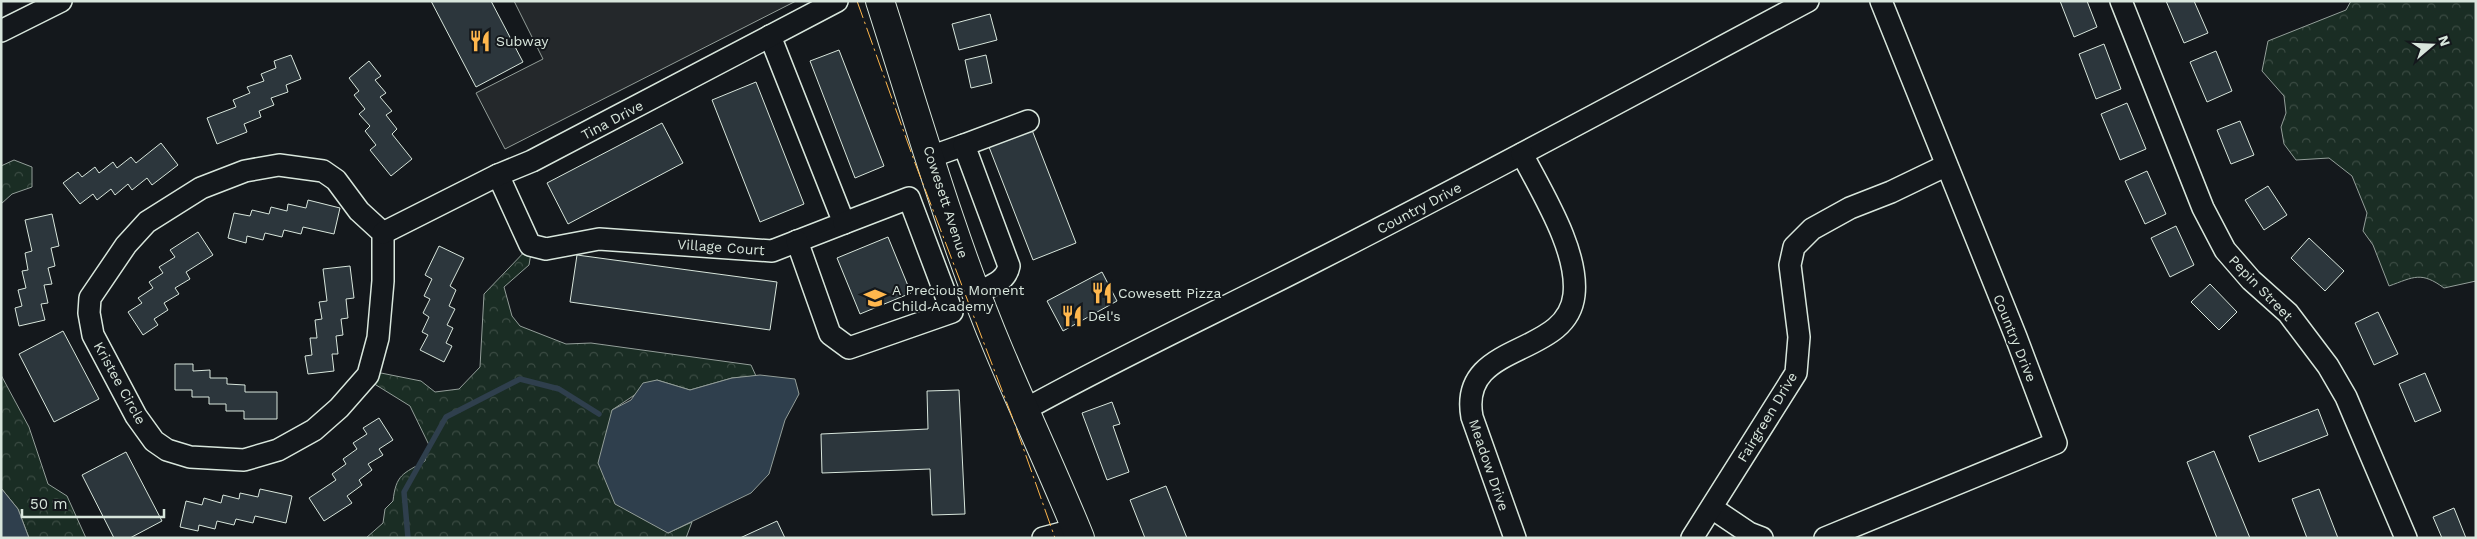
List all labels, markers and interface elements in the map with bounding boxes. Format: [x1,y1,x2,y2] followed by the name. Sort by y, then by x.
[2407,20,2457,70] north arrow
[467,28,493,54] restaurant icon: Subway
[496,33,549,49] place label: Subway
[2435,33,2454,48] text: N
[578,97,646,143] street label: Tina Drive
[920,144,972,260] street label: Cowesett Avenue
[1374,179,1464,237] street label: Country Drive
[677,236,765,258] street label: Village Court
[2226,252,2296,324] street label: Pepin Street
[1089,280,1115,306] restaurant icon: Cowesett Pizza
[892,282,1025,314] place label: A Precious Moment Child Academy
[862,285,888,311] school or university icon: A Precious Moment Child Academy
[1118,285,1221,301] place label: Cowesett Pizza
[1990,292,2040,384] street label: Country Drive
[1059,303,1085,329] restaurant icon: Del's
[1088,308,1121,324] place label: Del's
[91,339,149,427] street label: Kristee Circle
[1734,369,1800,465] street label: Fairgreen Drive
[1466,417,1512,513] street label: Meadow Drive
[22,486,165,518] scale bar
[30,495,67,513] text: 50 m

